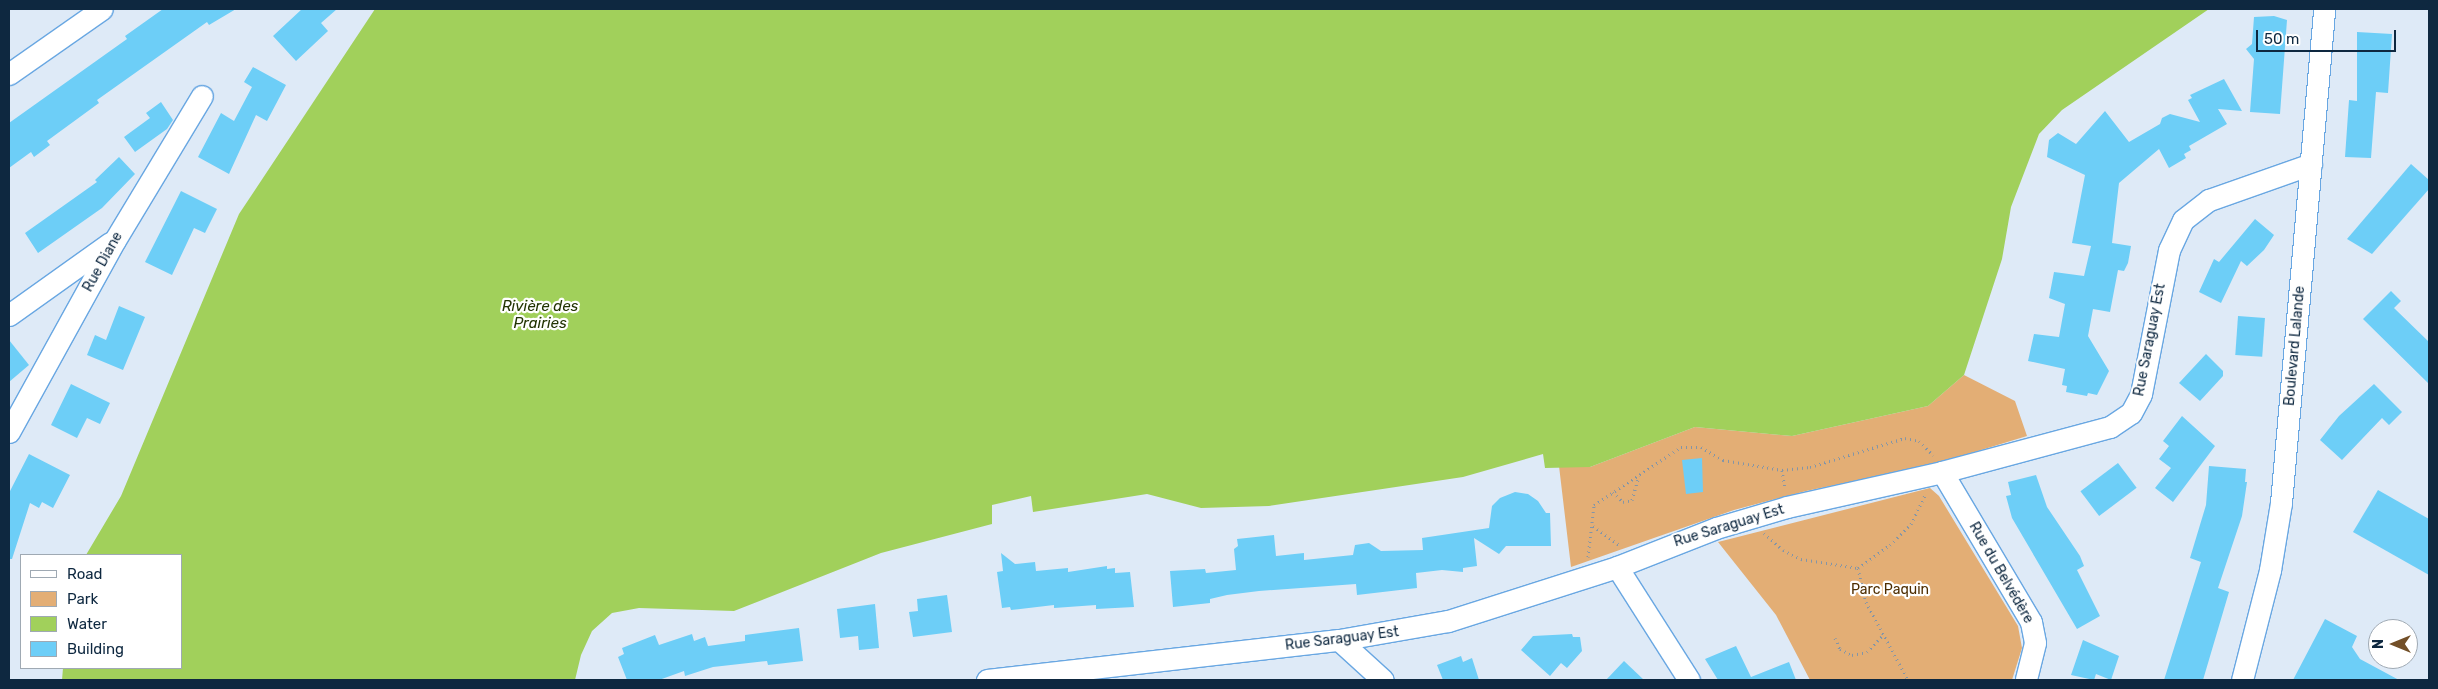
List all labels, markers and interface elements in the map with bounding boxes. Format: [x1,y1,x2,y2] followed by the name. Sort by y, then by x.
[2258,20,2398,52] scale bar
[2264,30,2299,48] text: 50 m
[80,229,126,295] street label: Rue Diane
[2131,282,2169,398] street label: Rue Saraguay Est
[2281,285,2309,407] street label: Boulevard Lalande
[502,297,578,332] water label: Rivière des Prairies
[1672,501,1786,551] street label: Rue Saraguay Est
[1965,519,2037,627] street label: Rue du Belvédère
[20,554,182,669] legend
[67,565,103,583] text: Road
[1851,582,1929,598] park label: Parc Paquin
[67,590,98,608] text: Park
[67,615,107,633] text: Water
[2368,619,2418,669] north arrow
[1284,624,1400,654] street label: Rue Saraguay Est
[2370,639,2387,649] text: N
[67,640,124,658] text: Building

